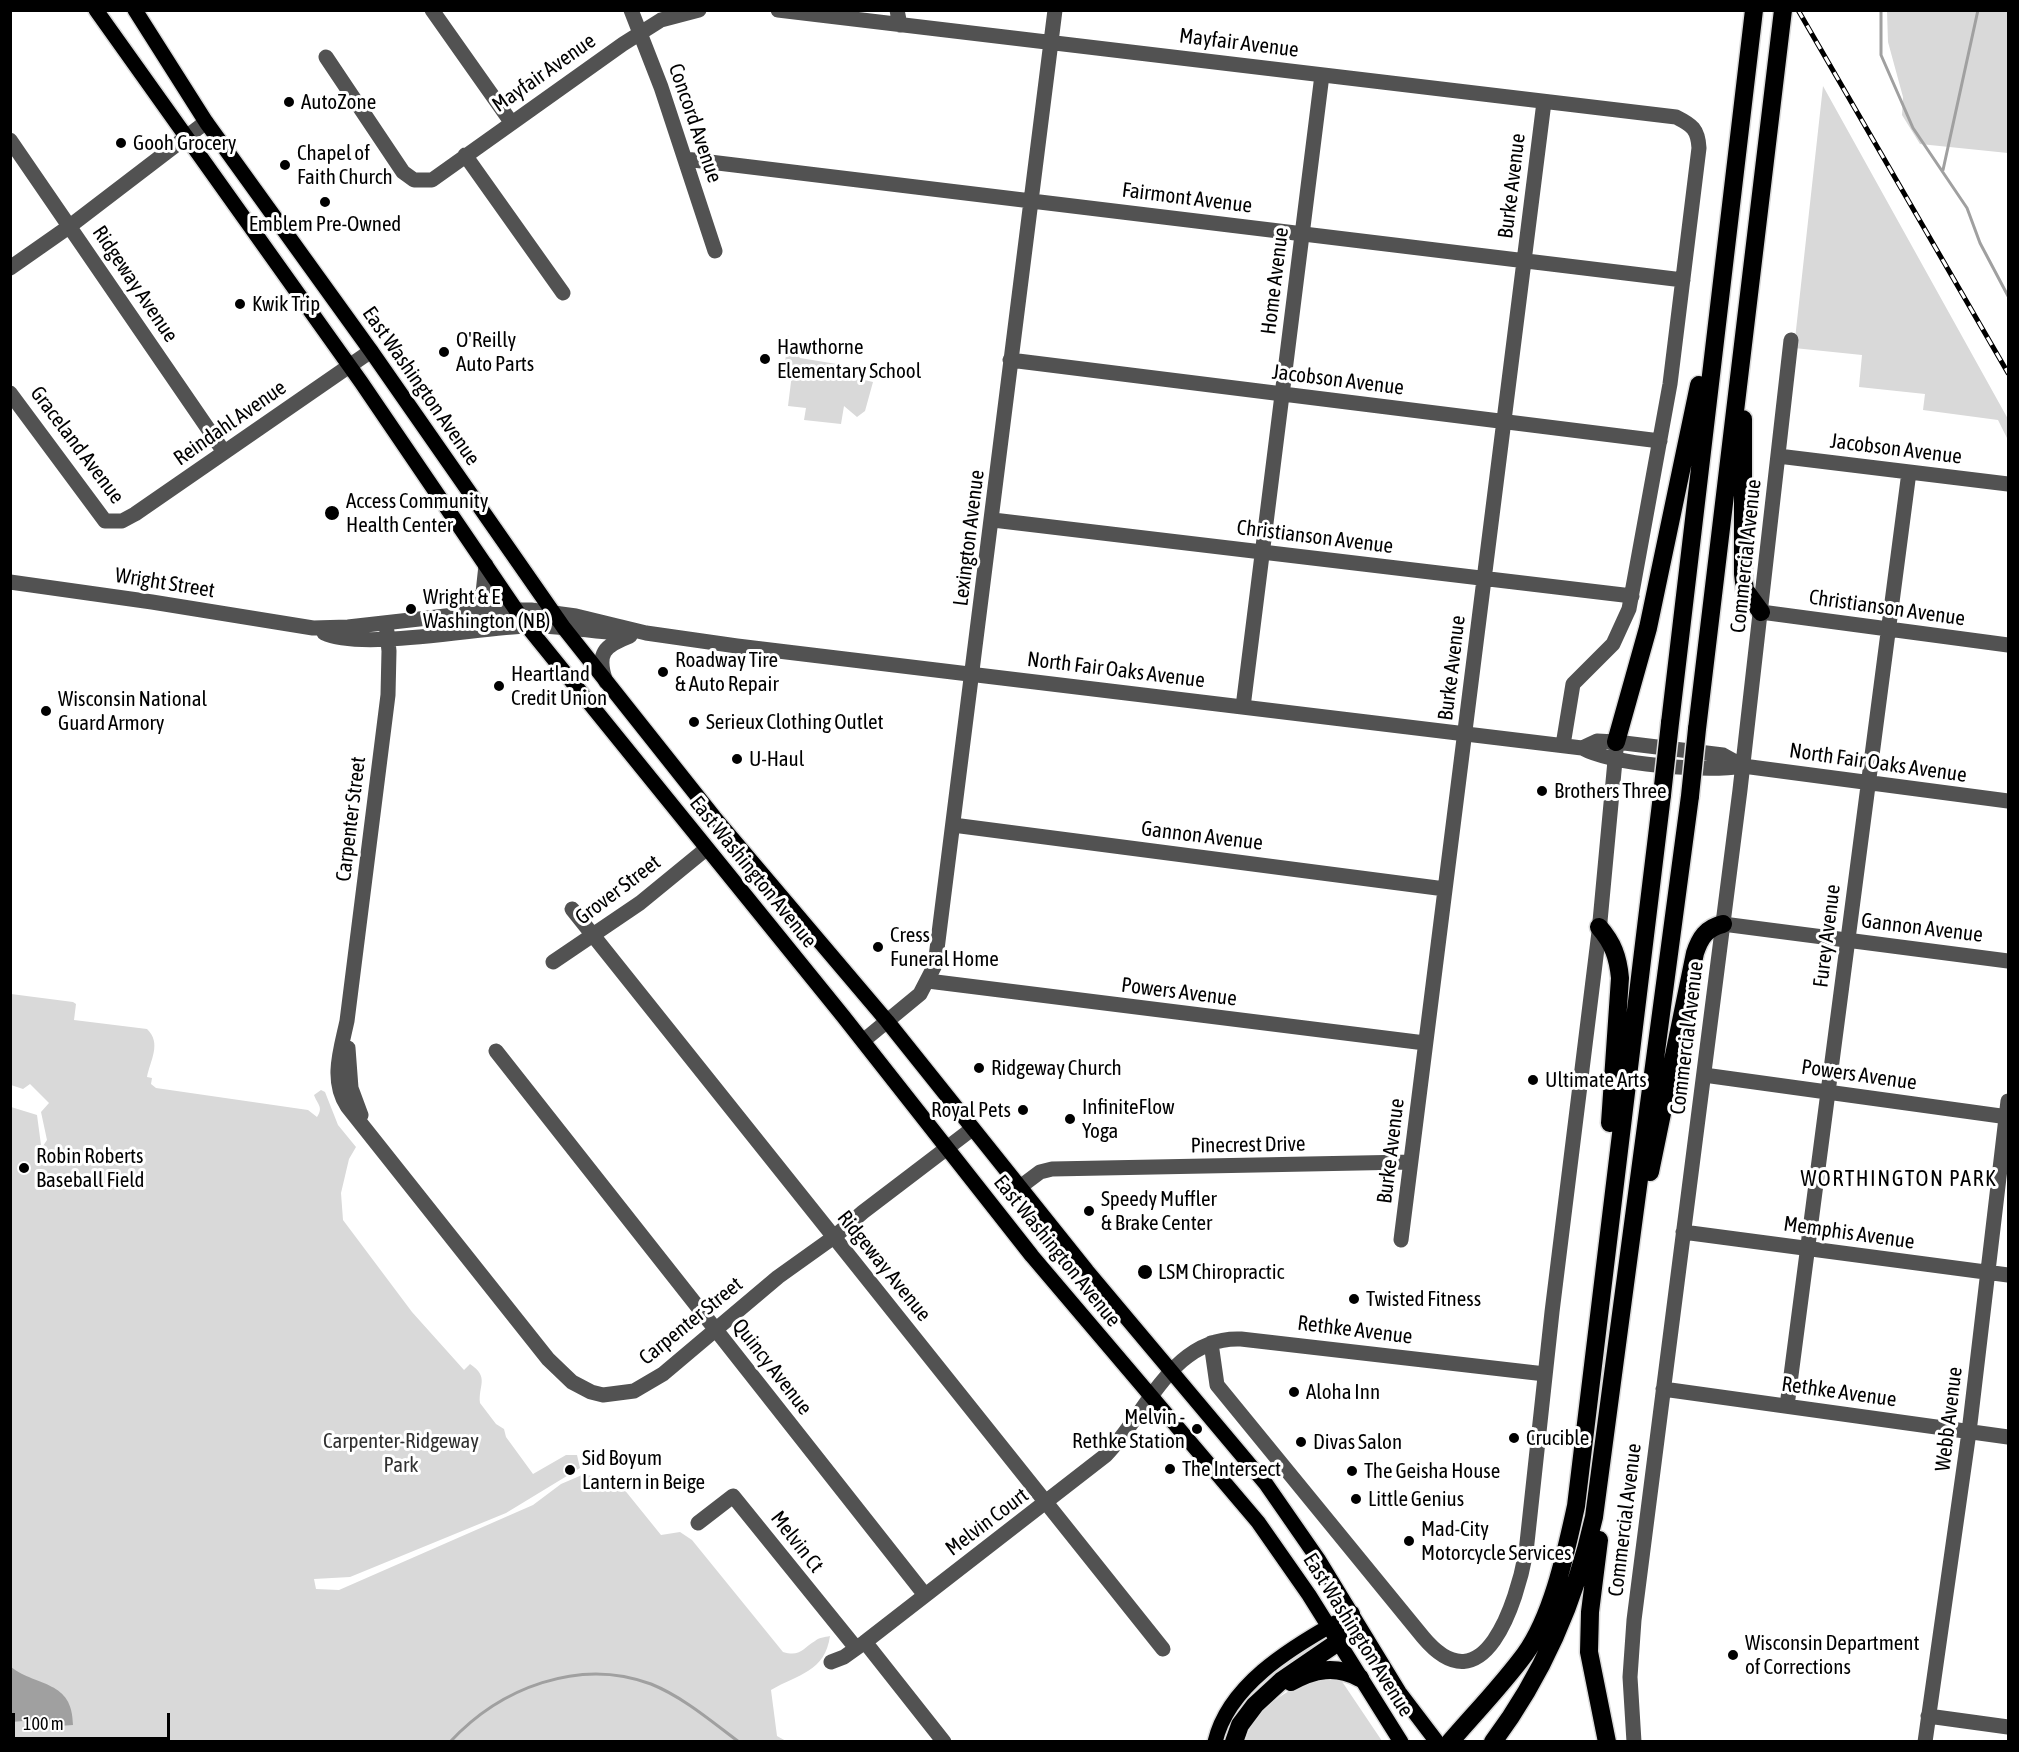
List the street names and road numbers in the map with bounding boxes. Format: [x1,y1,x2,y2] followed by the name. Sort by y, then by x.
[1178,23,1300,63] street label: Mayfair Avenue
[488,28,600,118] street label: Mayfair Avenue
[663,60,727,186] street label: Concord Avenue
[1493,132,1531,240] street label: Burke Avenue
[1120,178,1254,218] street label: Fairmont Avenue
[87,221,183,347] street label: Ridgeway Avenue
[1256,226,1294,336] street label: Home Avenue
[357,302,485,470] street label: East Washington Avenue
[1271,359,1405,401] street label: Jacobson Avenue
[169,375,291,471] street label: Reindahl Avenue
[25,381,129,509] street label: Graceland Avenue
[1829,428,1963,470] street label: Jacobson Avenue
[948,469,990,607] street label: Lexington Avenue
[1725,478,1767,634] street label: Commercial Avenue
[1235,515,1395,559] street label: Christianson Avenue
[113,563,217,603] street label: Wright Street
[1807,585,1967,631] street label: Christianson Avenue
[1433,614,1471,722] street label: Burke Avenue
[1026,647,1206,693] street label: North Fair Oaks Avenue
[1788,738,1968,788] street label: North Fair Oaks Avenue
[331,755,371,883] street label: Carpenter Street
[684,791,822,953] street label: East Washington Avenue
[1140,816,1264,856] street label: Gannon Avenue
[570,850,666,930] street label: Grover Street
[1808,883,1846,989] street label: Furey Avenue
[1860,908,1984,948] street label: Gannon Avenue
[1665,960,1709,1116] street label: Commercial Avenue
[1120,972,1238,1012] street label: Powers Avenue
[1800,1054,1918,1096] street label: Powers Avenue
[1372,1097,1410,1205] street label: Burke Avenue
[1190,1131,1306,1159] street label: Pinecrest Drive
[988,1170,1126,1332] street label: East Washington Avenue
[832,1206,936,1326] street label: Ridgeway Avenue
[1782,1211,1916,1255] street label: Memphis Avenue
[634,1272,748,1370] street label: Carpenter Street
[1296,1310,1414,1350] street label: Rethke Avenue
[727,1314,817,1420] street label: Quincy Avenue
[1930,1365,1968,1473] street label: Webb Avenue
[1780,1371,1898,1413] street label: Rethke Avenue
[1603,1442,1647,1598] street label: Commercial Avenue
[941,1483,1033,1561] street label: Melvin Court
[765,1506,829,1578] street label: Melvin Ct
[1298,1549,1418,1721] street label: East Washington Avenue

